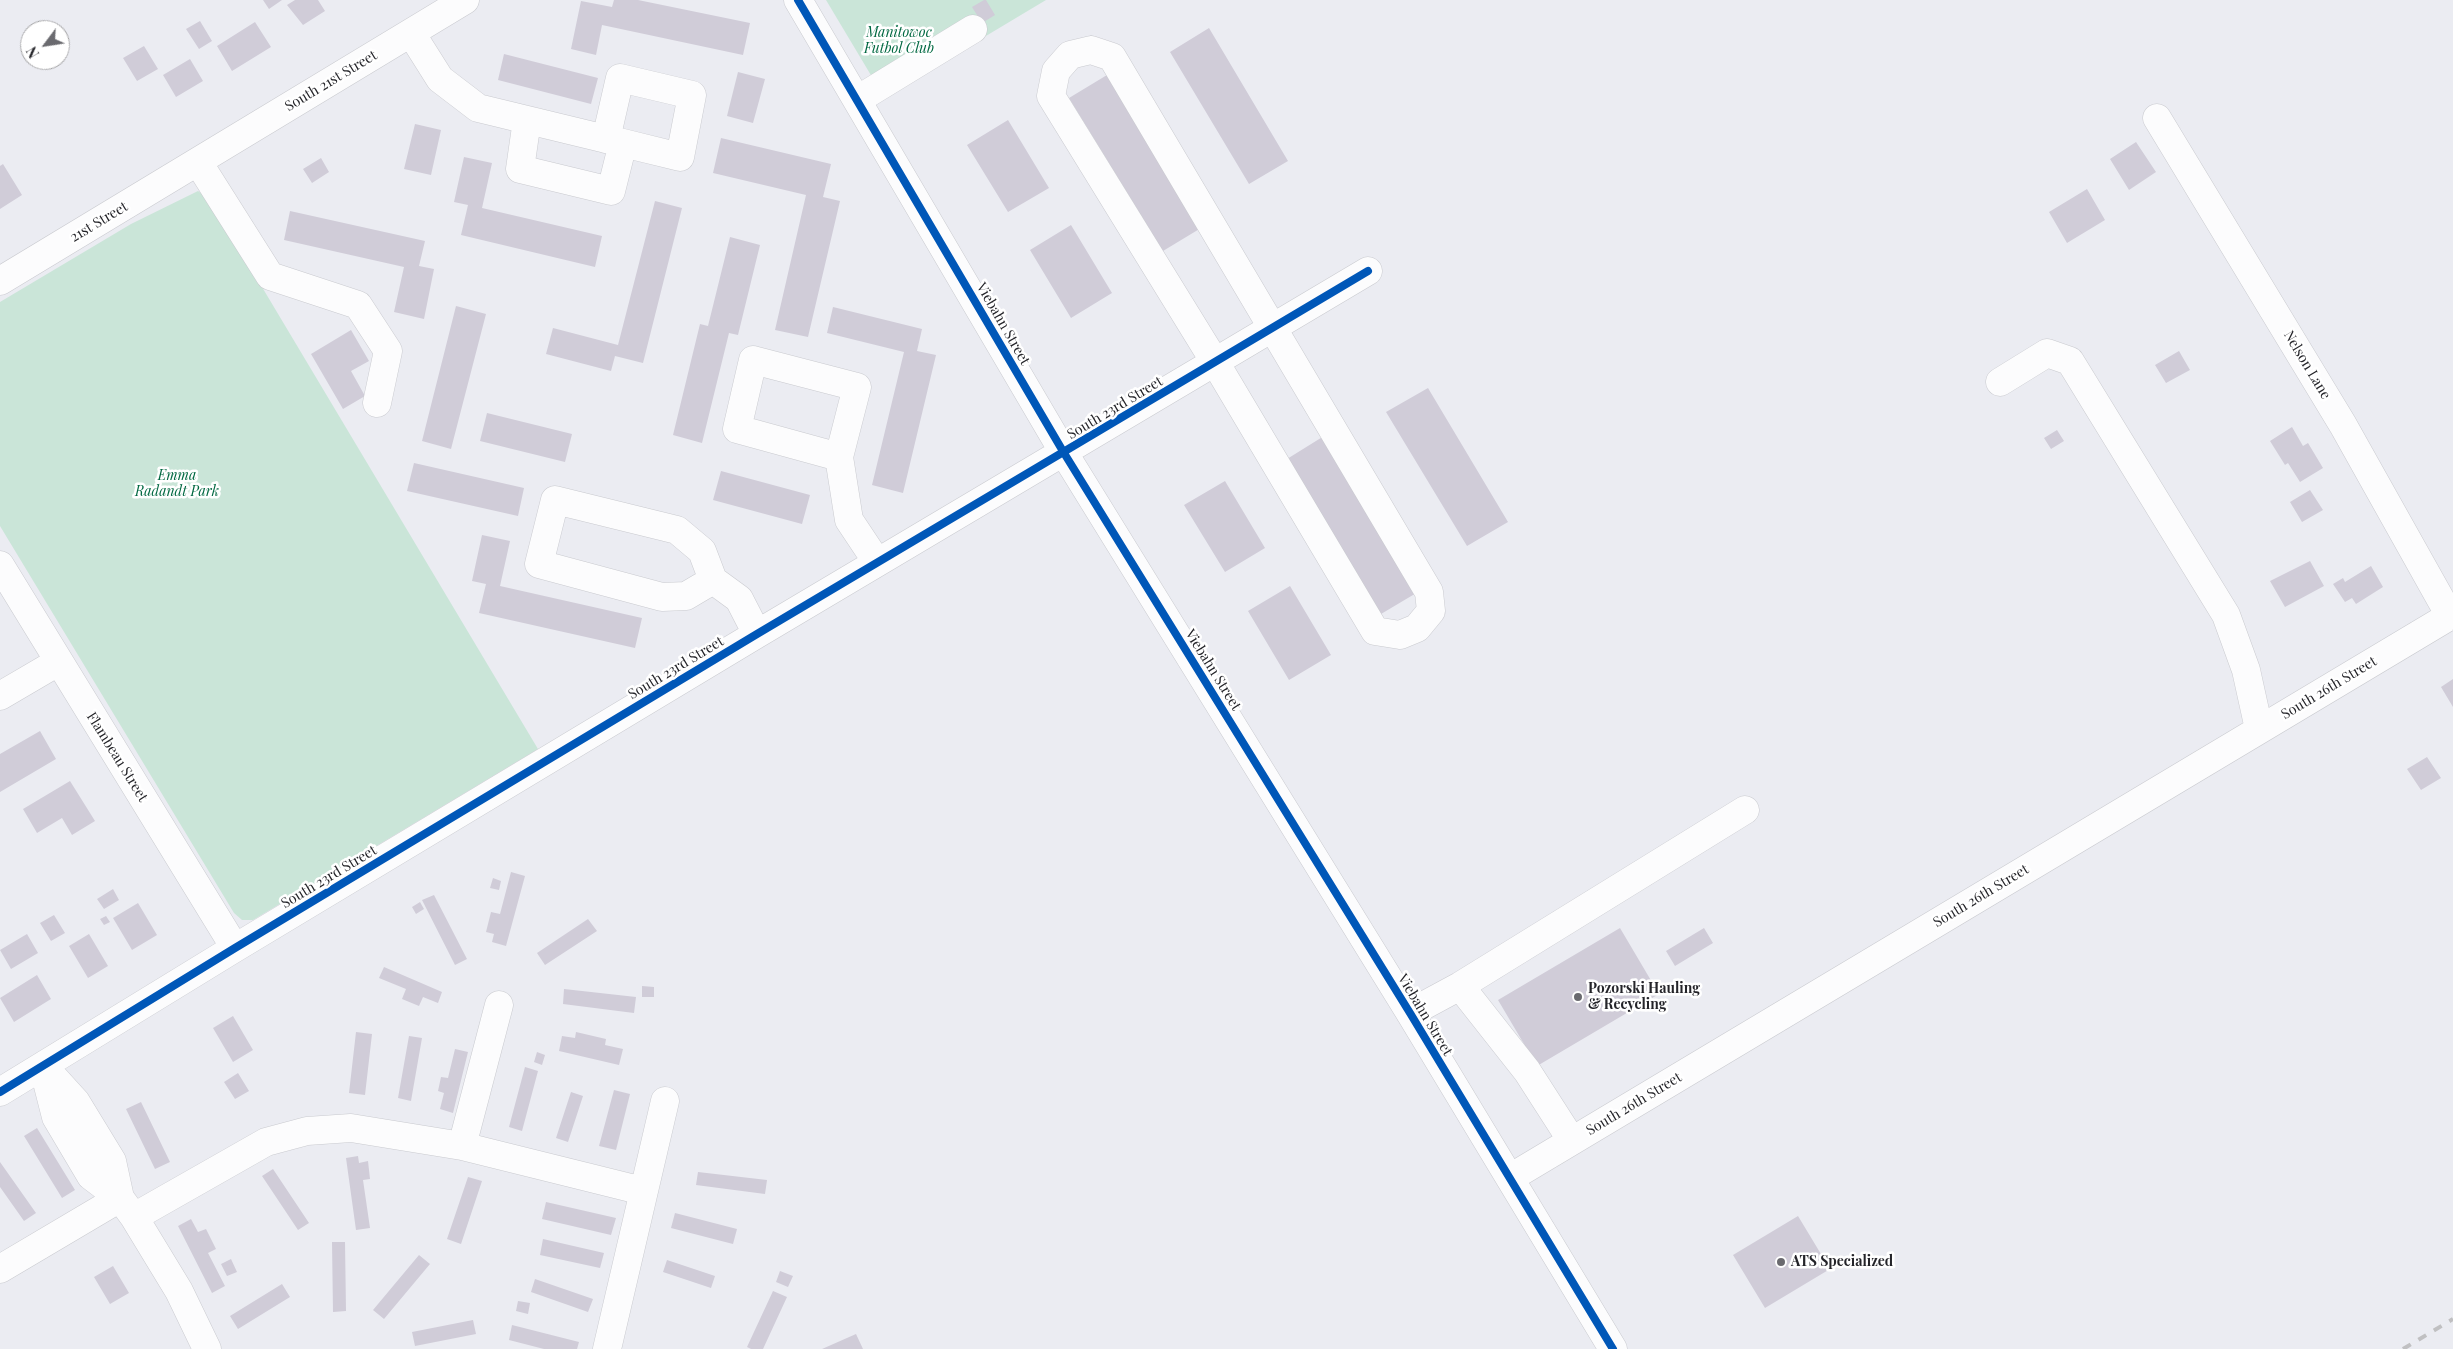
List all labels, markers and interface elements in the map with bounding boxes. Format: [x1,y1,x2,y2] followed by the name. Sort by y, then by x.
[20,20,70,70] north arrow
[864,25,934,58] park label: Manitowoc Futbol Club
[22,43,43,62] text: N
[282,47,380,115] street label: South 21st Street
[67,198,131,246] street label: 21st Street
[973,280,1033,368] street label: Viebahn Street
[2280,328,2334,402] street label: Nelson Lane
[1064,373,1166,443] street label: South 23rd Street
[135,468,219,501] park label: Emma Radandt Park
[1181,626,1245,714] street label: Viebahn Street
[625,633,727,703] street label: South 23rd Street
[2278,653,2380,723] street label: South 26th Street
[83,709,151,805] street label: Flambeau Street
[278,842,380,912] street label: South 23rd Street
[1930,861,2032,931] street label: South 26th Street
[1394,971,1456,1059] street label: Viebahn Street
[1588,981,1700,1014] place label: Pozorski Hauling & Recycling
[1572,991,1584,1003] marker: Pozorski Hauling & Recycling
[1583,1069,1685,1139] street label: South 26th Street
[1791,1254,1893,1270] place label: ATS Specialized
[1775,1256,1787,1268] marker: ATS Specialized

